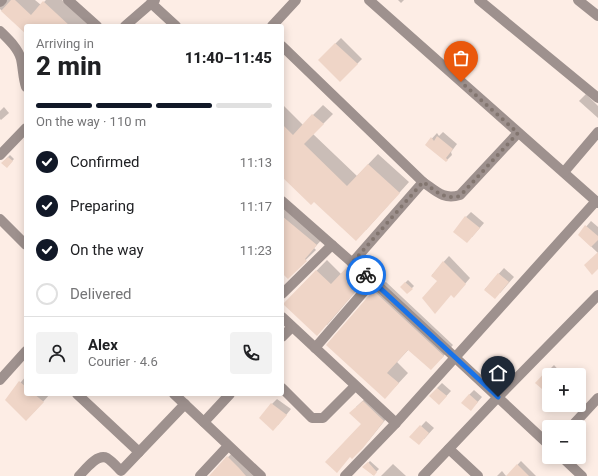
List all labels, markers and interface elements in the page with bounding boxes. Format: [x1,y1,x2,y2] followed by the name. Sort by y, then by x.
[36,36,94,51] text: Arriving in
[444,41,478,82] pin
[450,47,472,69] icon: bag
[185,49,272,67] text: 11:40–11:45
[36,51,102,81] text: 2 min
[36,114,146,129] text: On the way · 110 m
[36,151,58,173] icon: check
[70,153,140,171] text: Confirmed
[240,155,272,170] text: 11:13
[36,195,58,217] icon: check
[70,197,134,215] text: Preparing
[240,199,272,214] text: 11:17
[36,239,58,261] icon: check
[70,241,144,259] text: On the way
[240,243,272,258] text: 11:23
[346,255,386,295] courier
[355,264,377,286] icon: bike
[70,285,132,303] text: Delivered
[36,332,78,374] button: person
[230,332,272,374] button: phone
[88,336,118,354] text: Alex
[88,354,158,369] text: Courier · 4.6
[481,356,515,397] pin
[487,362,509,384] icon: home
[542,368,586,464] map controls
[542,368,586,412] button: +
[542,420,586,464] button: −

